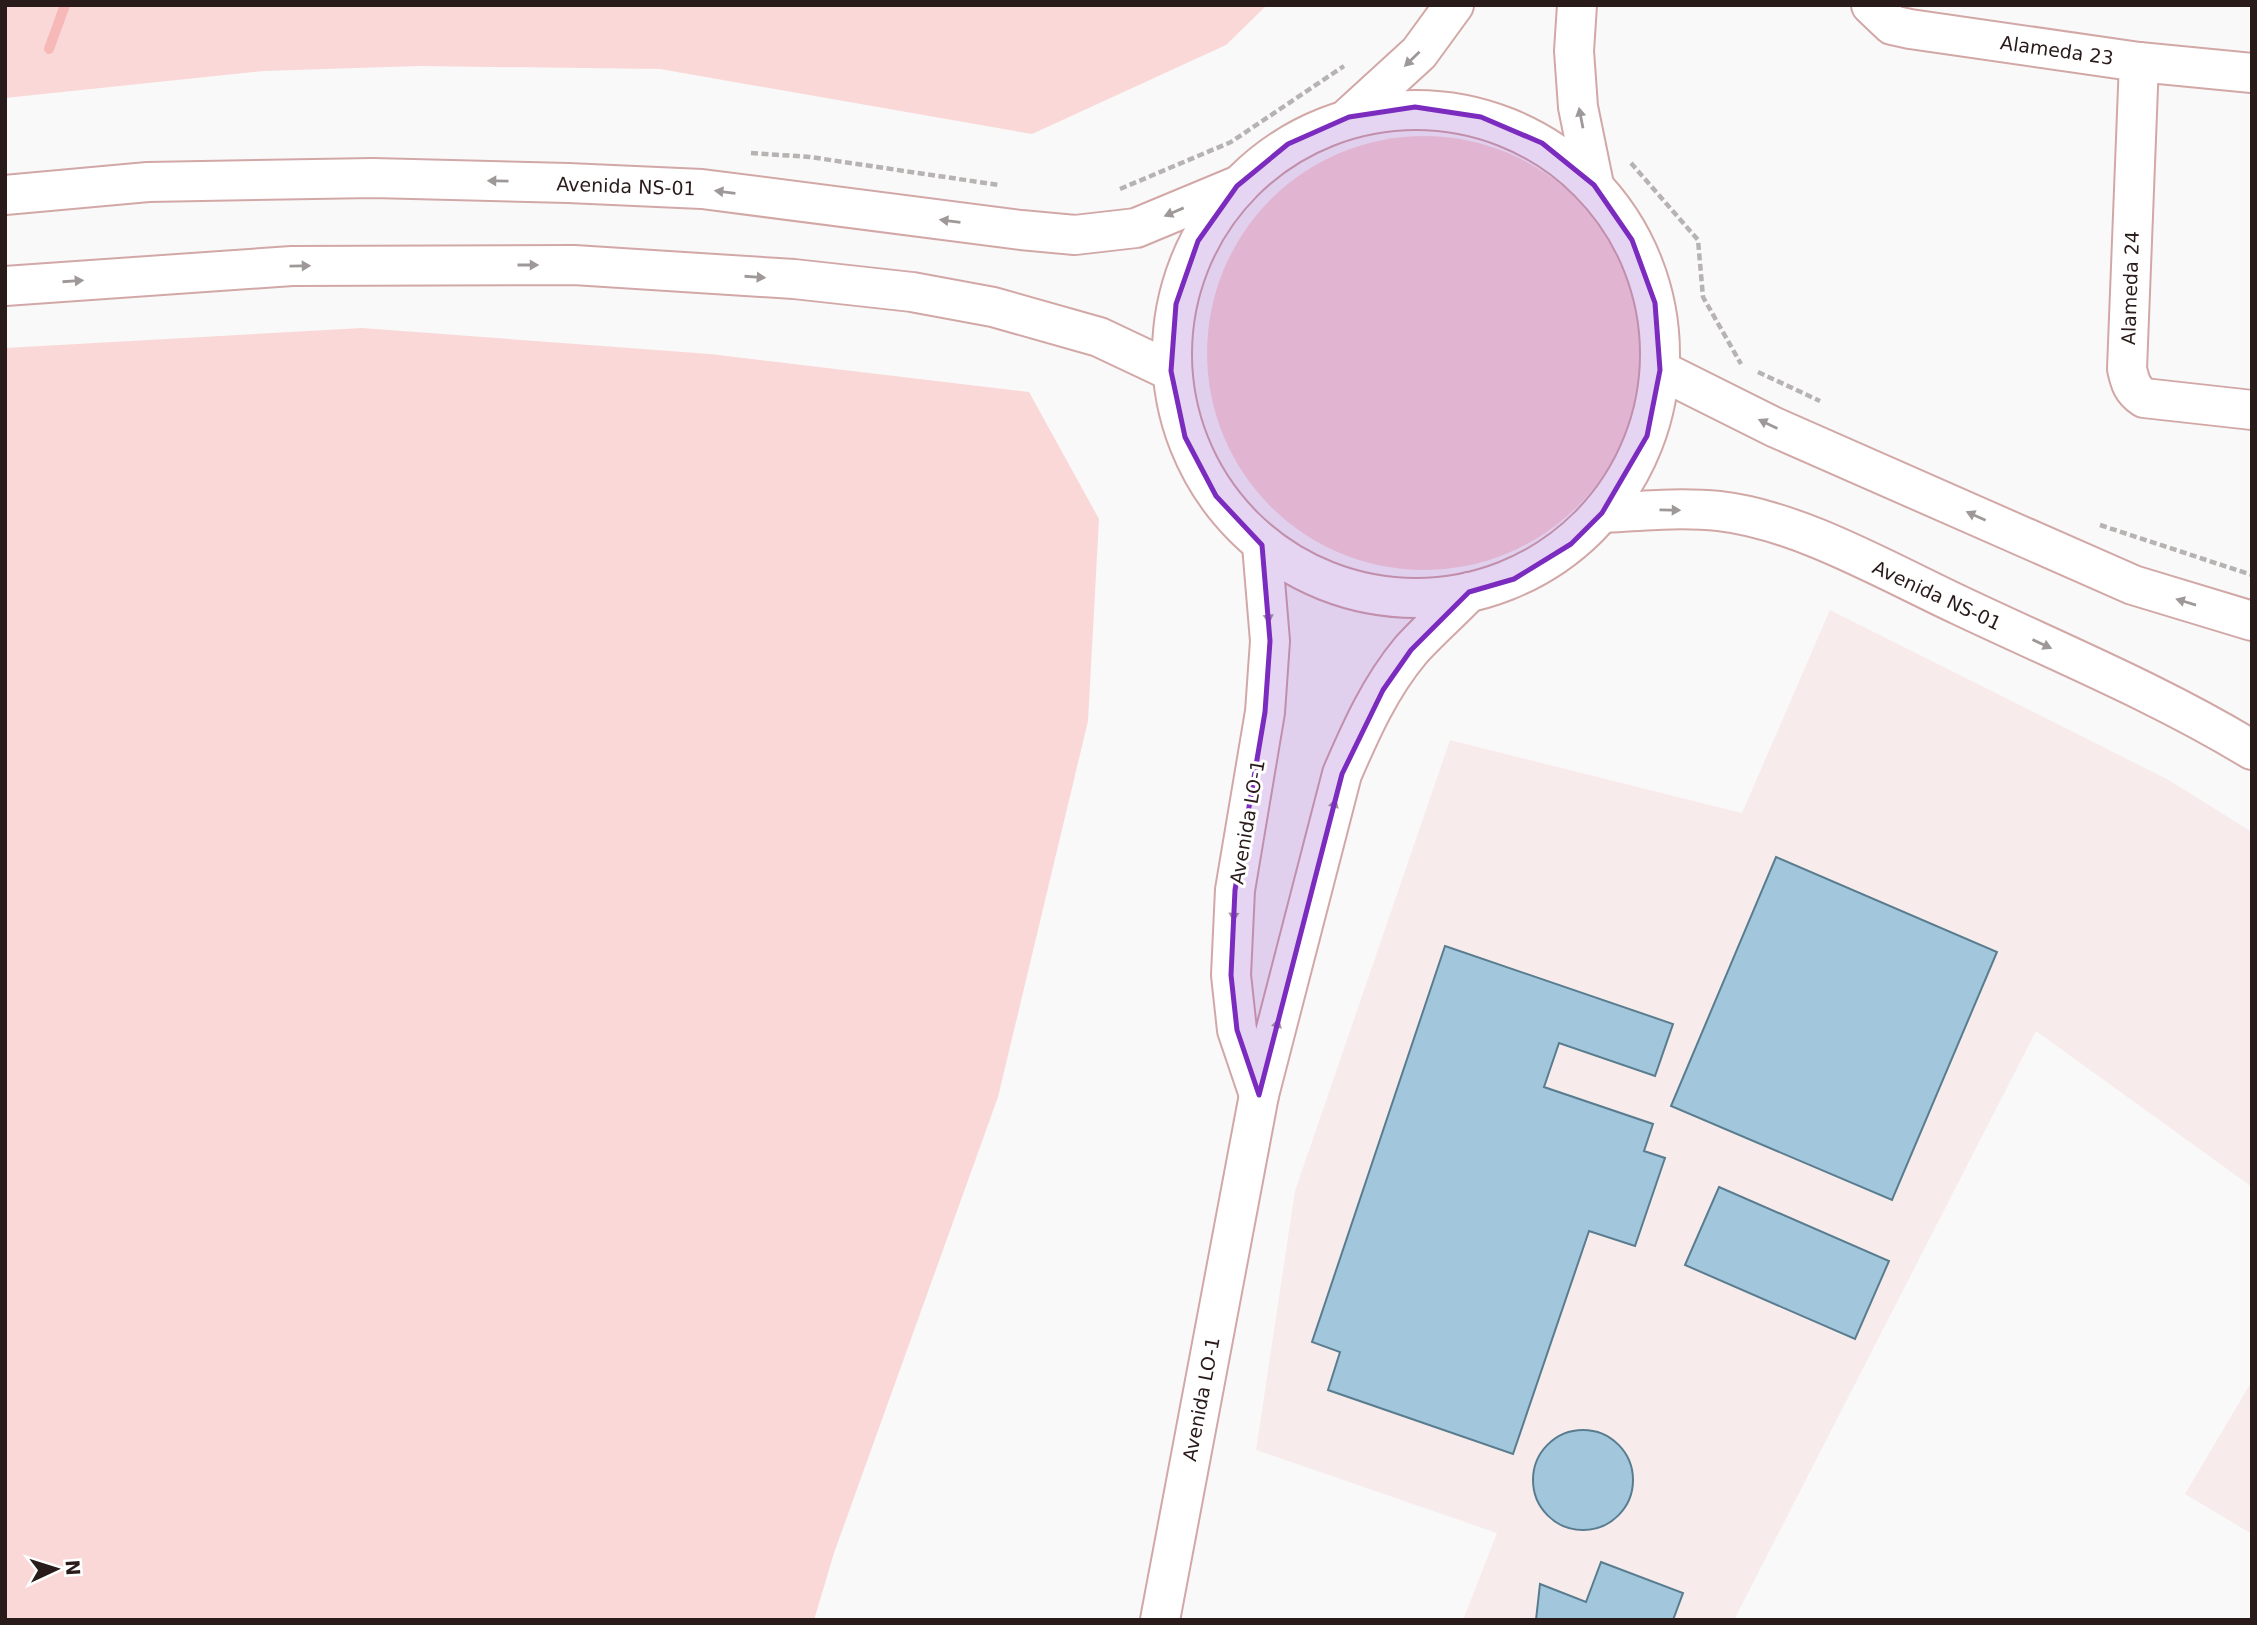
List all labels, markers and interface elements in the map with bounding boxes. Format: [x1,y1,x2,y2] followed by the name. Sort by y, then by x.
[1999,31,2115,69] street label: Alameda 23
[1404,50,1421,66] one-way arrow
[1575,107,1586,129] one-way arrow
[556,173,696,199] street label: Avenida NS-01
[486,176,508,187] one-way arrow
[714,186,736,197] one-way arrow
[1163,207,1184,218] one-way arrow
[939,216,961,227] one-way arrow
[2117,231,2143,345] street label: Alameda 24
[517,259,539,271] one-way arrow
[290,260,312,272] one-way arrow
[744,272,766,283] one-way arrow
[63,275,85,286] one-way arrow
[1758,418,1778,429] one-way arrow
[1659,504,1681,516] one-way arrow
[1966,510,1986,522] one-way arrow
[1869,556,2005,634] street label: Avenida NS-01
[2176,596,2197,606] one-way arrow
[1263,602,1274,624] one-way arrow
[2031,639,2052,650] one-way arrow
[1225,758,1269,886] street label: Avenida LO-1
[1328,798,1339,820] one-way arrow
[1228,901,1239,923] one-way arrow
[1271,1018,1282,1040] one-way arrow
[1178,1335,1224,1463] street label: Avenida LO-1
[21,1534,91,1604] north arrow
[61,1559,84,1577] text: N

